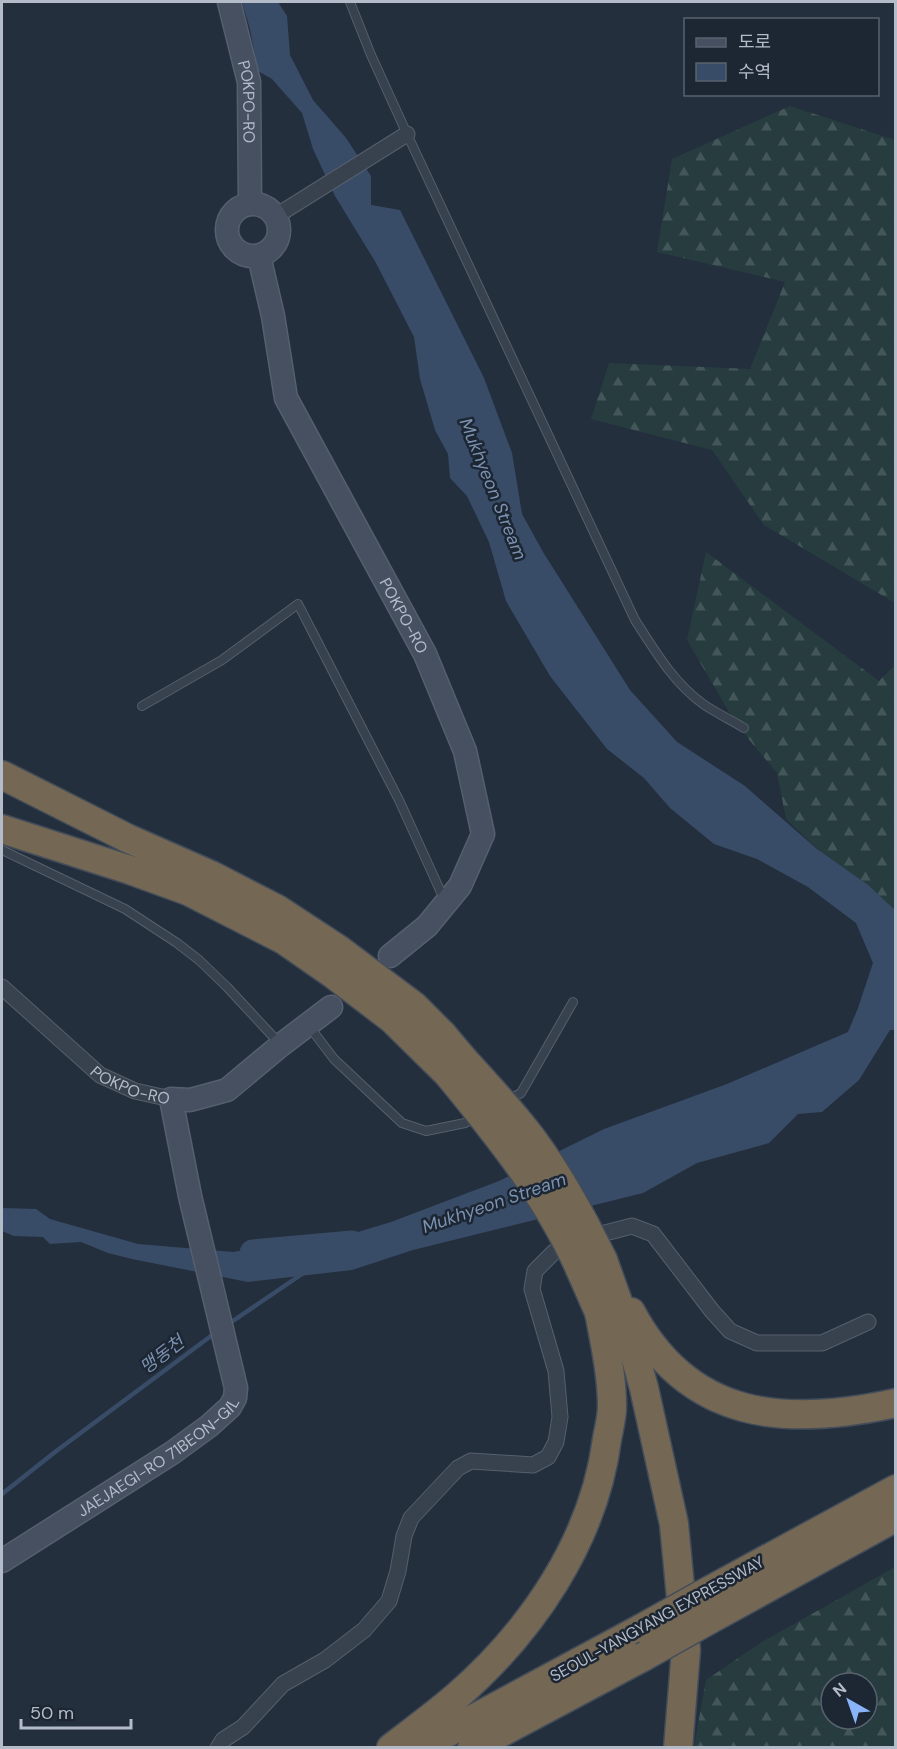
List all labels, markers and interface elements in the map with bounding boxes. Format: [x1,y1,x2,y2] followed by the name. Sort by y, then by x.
[684,18,879,96] legend
[738,30,771,54] text: 도로
[233,58,260,143] street label: POKPO-RO
[738,60,771,84] text: 수역
[454,415,532,564] water label: Mukhyeon Stream
[375,574,433,657] street label: POKPO-RO
[86,1061,172,1109] street label: POKPO-RO
[419,1167,569,1239] water label: Mukhyeon Stream
[135,1329,191,1380] water label: 맹동천
[73,1394,244,1521] street label: JAEJAEGI-RO 71BEON-GIL
[546,1551,768,1687] street label: SEOUL-YANGYANG EXPRESSWAY
[819,1671,879,1731] north arrow
[828,1678,851,1702] text: N
[21,1692,130,1730] scale bar
[30,1701,74,1725] text: 50 m

